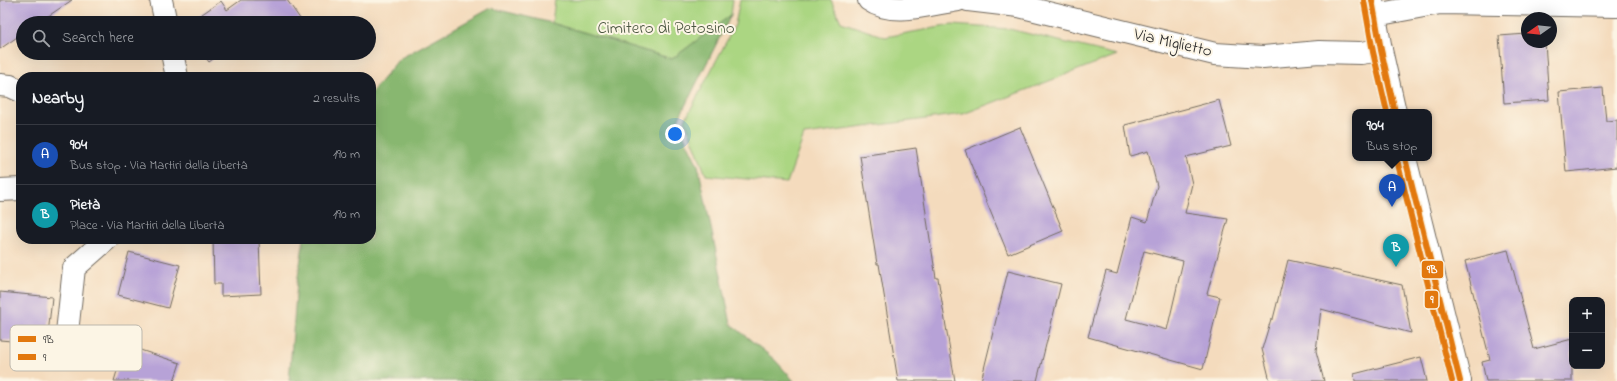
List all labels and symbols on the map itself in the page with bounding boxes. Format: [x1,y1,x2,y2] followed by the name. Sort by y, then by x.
[1521,12,1557,48] north arrow
[597,16,735,41] park label: Cimitero di Petosino
[1130,22,1215,66] street label: Via Miglietto
[665,124,685,144] your location
[1379,174,1405,207] pin: A
[1383,234,1409,267] pin: B
[1421,260,1444,279] line badge: 9B
[1426,262,1438,278] text: 9B
[1424,290,1439,309] line badge: 9
[1429,292,1434,308] text: 9
[10,325,142,371] legend
[43,332,54,348] text: 9B
[43,350,47,366] text: 9

